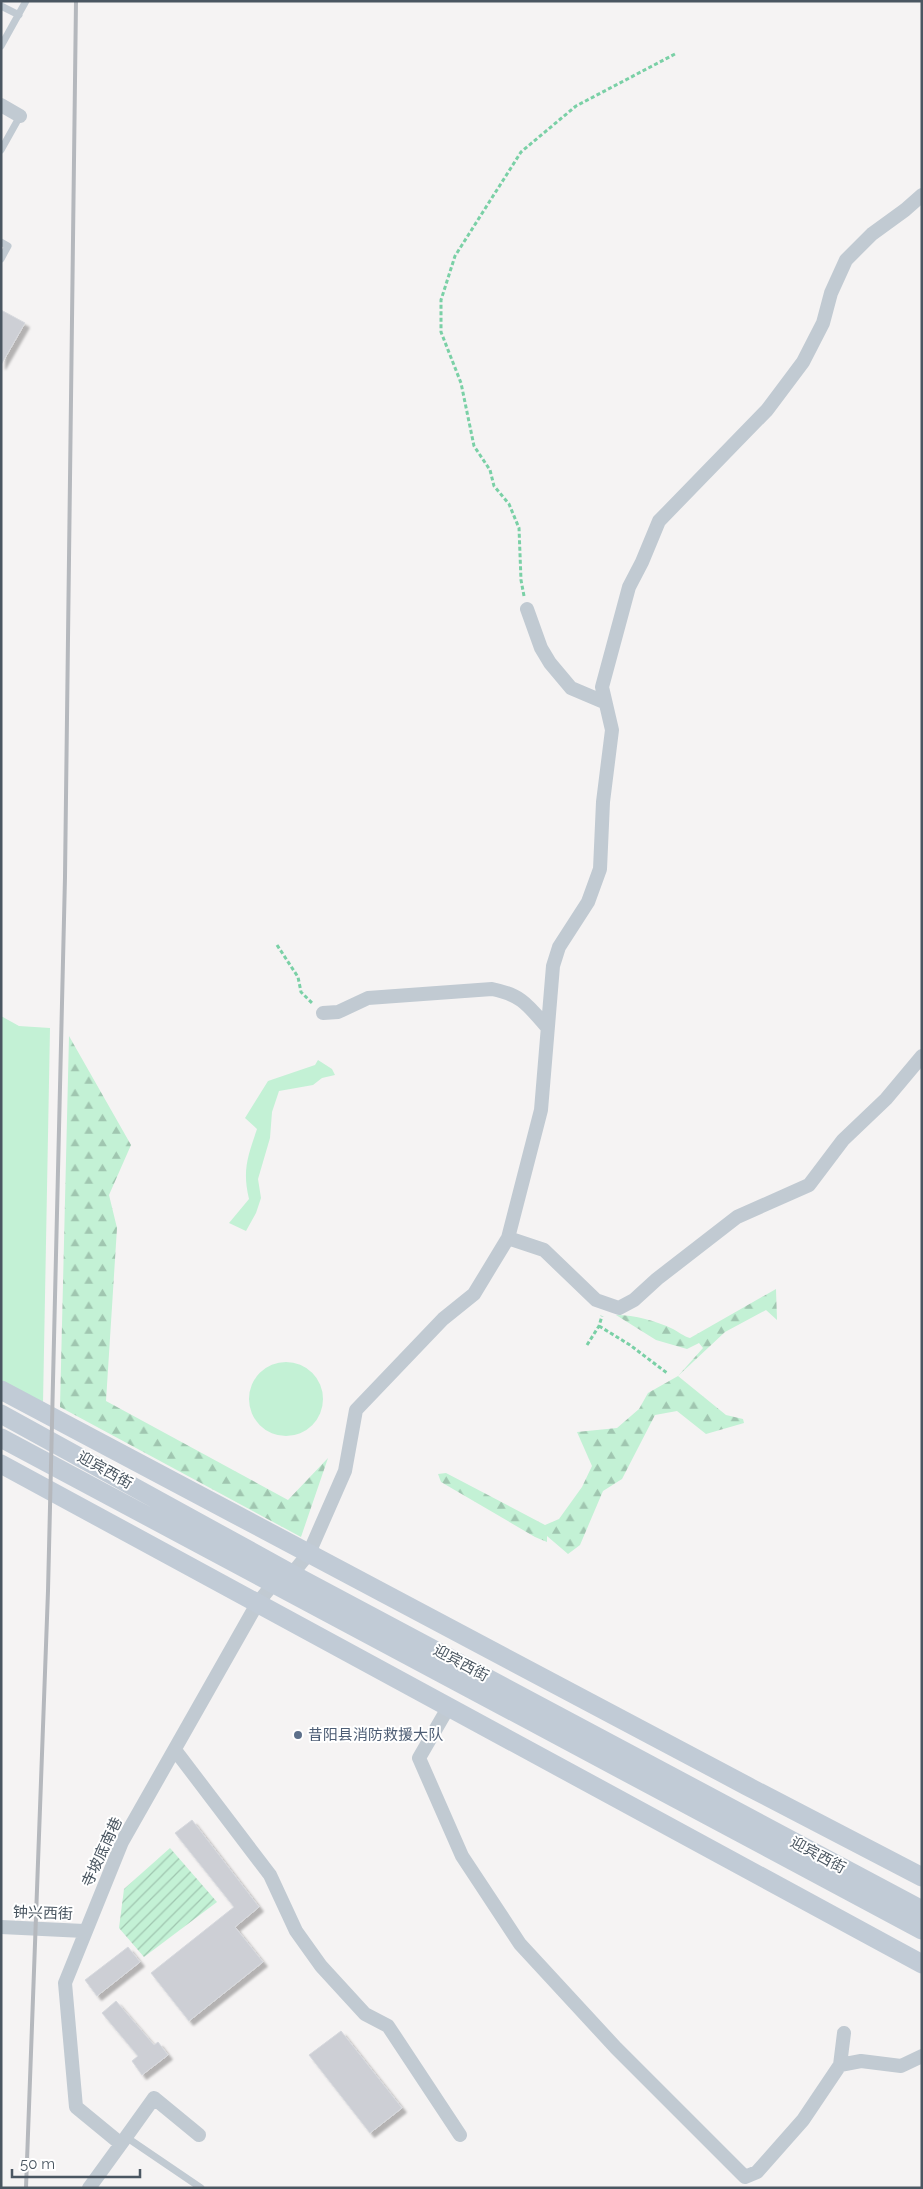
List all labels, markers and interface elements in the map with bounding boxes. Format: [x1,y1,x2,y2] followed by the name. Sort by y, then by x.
[74,1448,136,1492] street label: 迎宾西街
[430,1641,492,1685] street label: 迎宾西街
[308,1726,443,1744] place label: 昔阳县消防救援大队
[292,1729,304,1741] marker: 昔阳县消防救援大队
[78,1814,126,1890] street label: 寺坡底南巷
[787,1833,849,1877] street label: 迎宾西街
[13,1903,73,1923] street label: 钟兴西街
[12,2146,140,2178] scale bar
[20,2155,55,2173] text: 50 m

